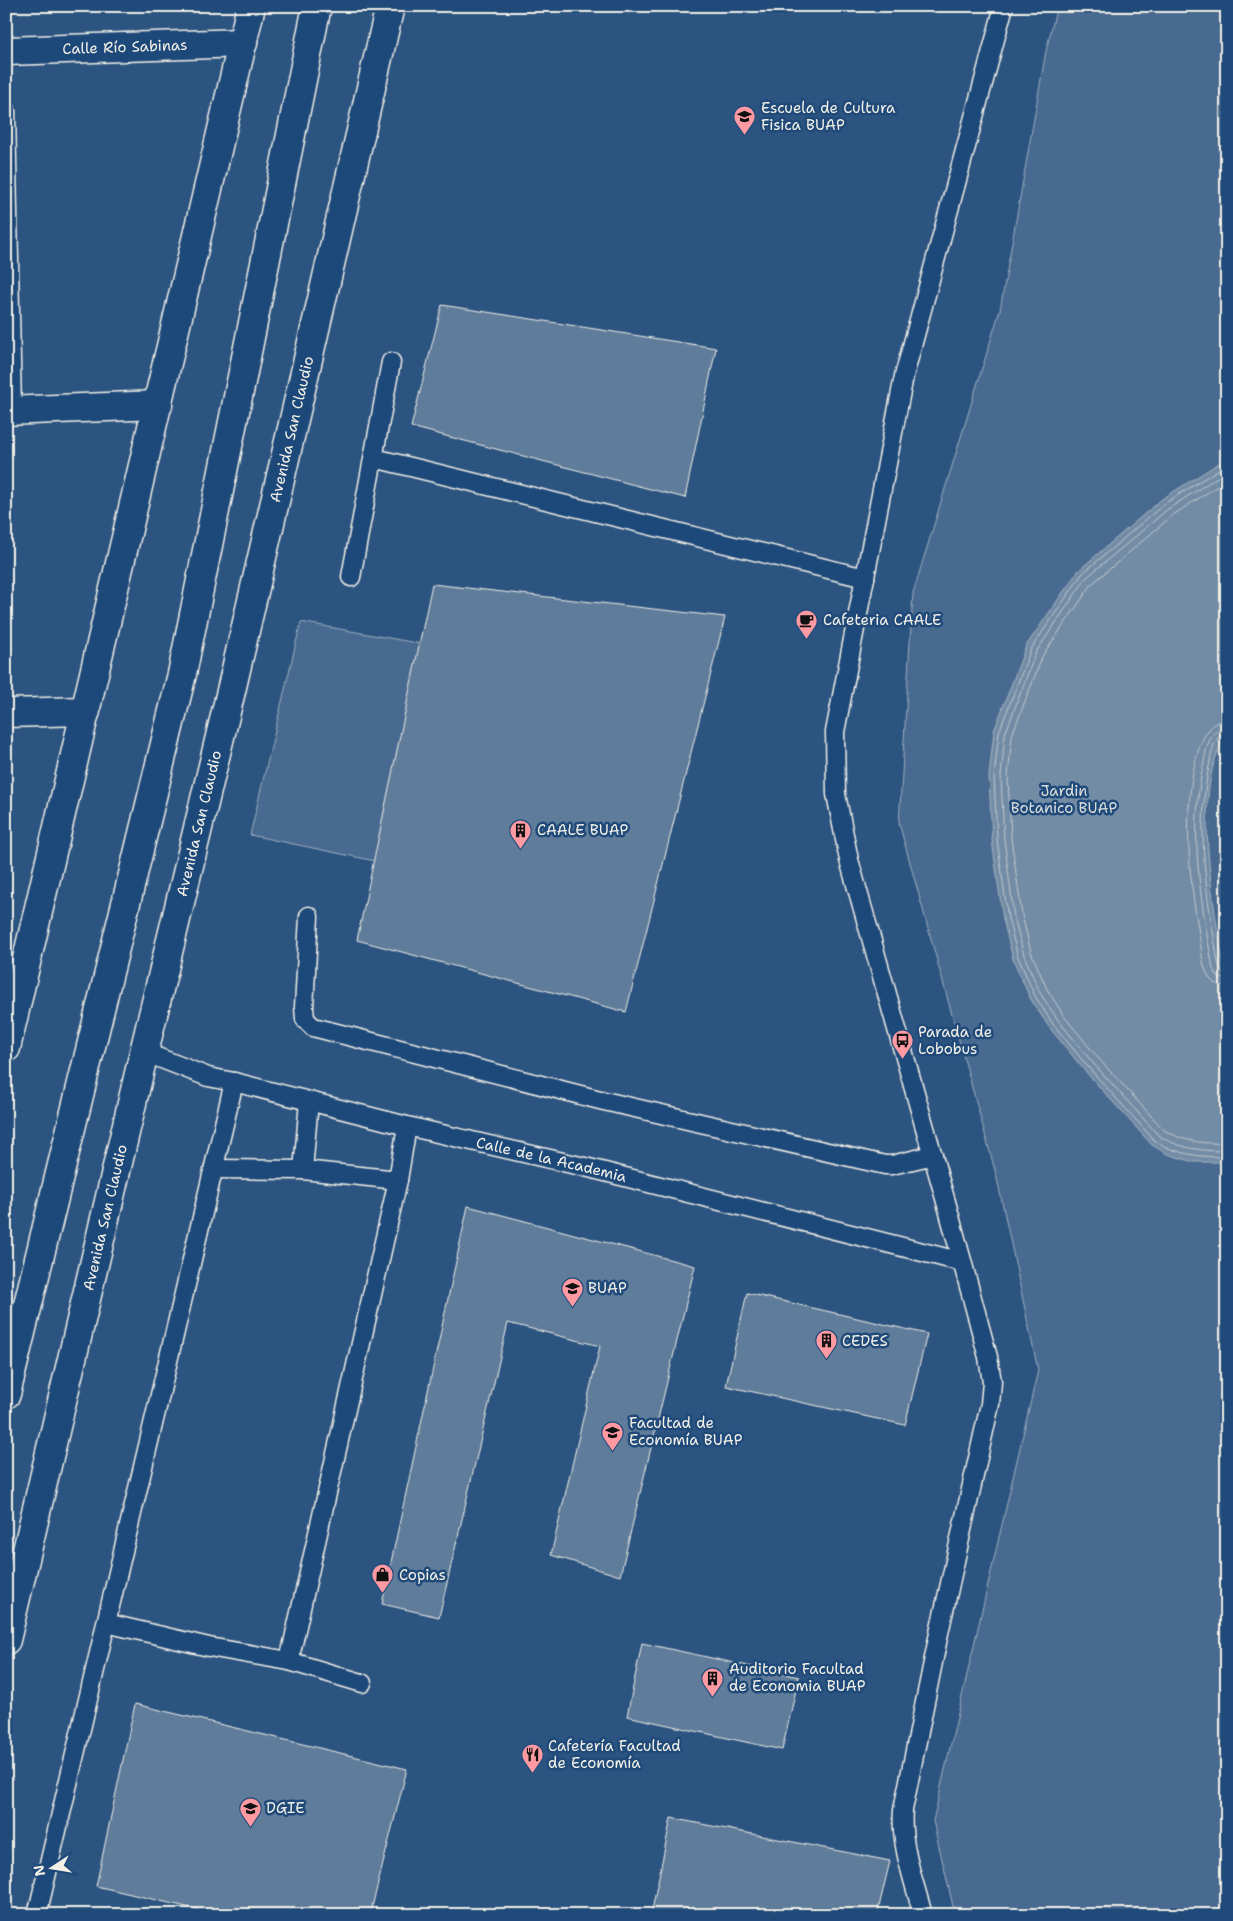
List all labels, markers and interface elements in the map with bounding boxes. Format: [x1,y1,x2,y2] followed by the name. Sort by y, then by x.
[62,35,188,59] street label: Calle Río Sabinas
[761,98,896,135] place label: Escuela de Cultura Fisica BUAP
[733,105,757,136] school or university icon: Escuela de Cultura Fisica BUAP
[265,354,318,504] street label: Avenida San Claudio
[795,608,819,639] cafe icon: Cafeteria CAALE
[823,610,941,630] place label: Cafeteria CAALE
[172,748,226,899] street label: Avenida San Claudio
[1011,781,1117,818] park label: Jardin Botanico BUAP
[509,818,533,849] building icon: CAALE BUAP
[537,820,629,840] place label: CAALE BUAP
[918,1022,992,1059] place label: Parada de Lobobus
[890,1029,914,1060] bus stop icon: Parada de Lobobus
[474,1132,629,1187] street label: Calle de la Academia
[78,1142,132,1293] street label: Avenida San Claudio
[560,1276,584,1307] school or university icon: BUAP
[588,1278,627,1298] place label: BUAP
[814,1329,838,1360] building icon: CEDES
[842,1331,888,1351] place label: CEDES
[629,1413,743,1450] place label: Facultad de Economía BUAP
[601,1420,625,1451] school or university icon: Facultad de Economía BUAP
[371,1563,395,1594] shop icon: Copias
[399,1565,446,1585] place label: Copias
[729,1659,866,1696] place label: Auditorio Facultad de Economia BUAP
[701,1666,725,1697] building icon: Auditorio Facultad de Economia BUAP
[548,1736,681,1773] place label: Cafetería Facultad de Economía
[520,1743,544,1774] restaurant icon: Cafetería Facultad de Economía
[238,1796,262,1827] school or university icon: DGIE
[266,1798,305,1818] place label: DGIE
[28,1844,78,1894] north arrow
[29,1863,49,1878] text: N

